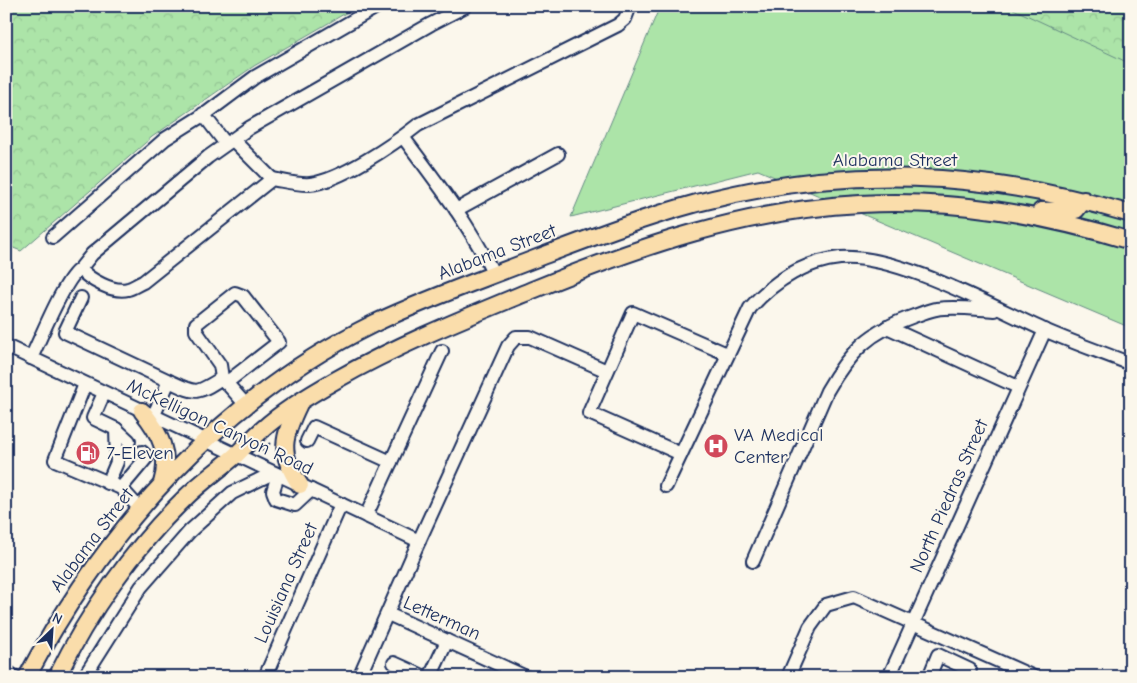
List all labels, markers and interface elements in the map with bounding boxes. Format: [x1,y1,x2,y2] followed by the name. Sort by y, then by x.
[833,149,958,171] street label: Alabama Street
[435,219,560,285] street label: Alabama Street
[123,374,317,480] street label: McKelligon Canyon Road
[905,415,993,576] street label: North Piedras Street
[734,424,823,468] place label: VA Medical Center
[703,433,729,459] hospital icon: VA Medical Center
[75,440,101,466] fuel station icon: 7-Eleven
[106,442,174,464] place label: 7-Eleven
[46,483,139,596] street label: Alabama Street
[250,519,323,647] street label: Louisiana Street
[400,591,484,645] street label: Letterman
[28,606,78,656] north arrow
[50,609,65,628] text: N

